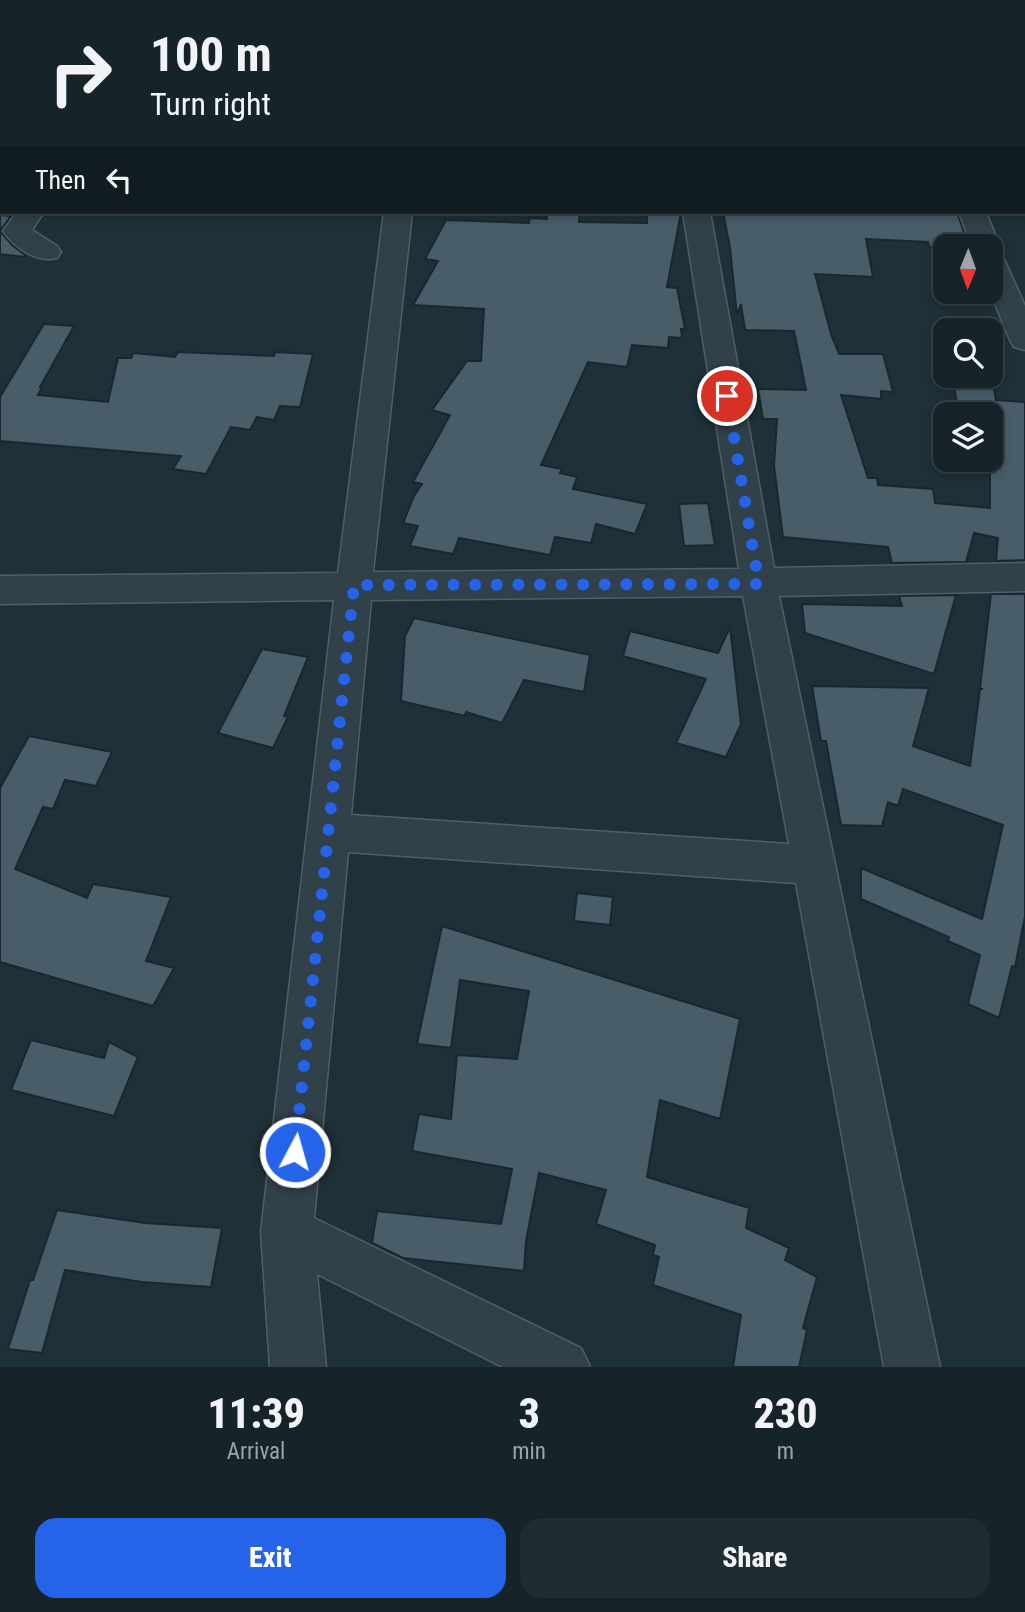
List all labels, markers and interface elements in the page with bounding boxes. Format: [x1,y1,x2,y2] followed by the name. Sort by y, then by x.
[150,26,272,83] text: 100 m
[35,28,126,119] icon: right
[150,85,271,123] text: Turn right
[100,161,138,199] icon: left
[35,165,86,195] text: Then
[933,234,1003,304] north arrow
[933,234,1003,472] map controls
[933,318,1003,388] button: search
[697,366,757,426] pin
[708,377,746,415] icon: arrive
[933,402,1003,472] button: layers
[258,1115,332,1189] position arrow
[207,1389,305,1438] text: 11:39
[518,1389,540,1438] text: 3
[753,1389,818,1438] text: 230
[227,1438,285,1465] text: Arrival
[512,1438,546,1465] text: min
[777,1438,794,1465] text: m
[35,1518,506,1598] button: Exit
[520,1518,990,1598] button: Share

